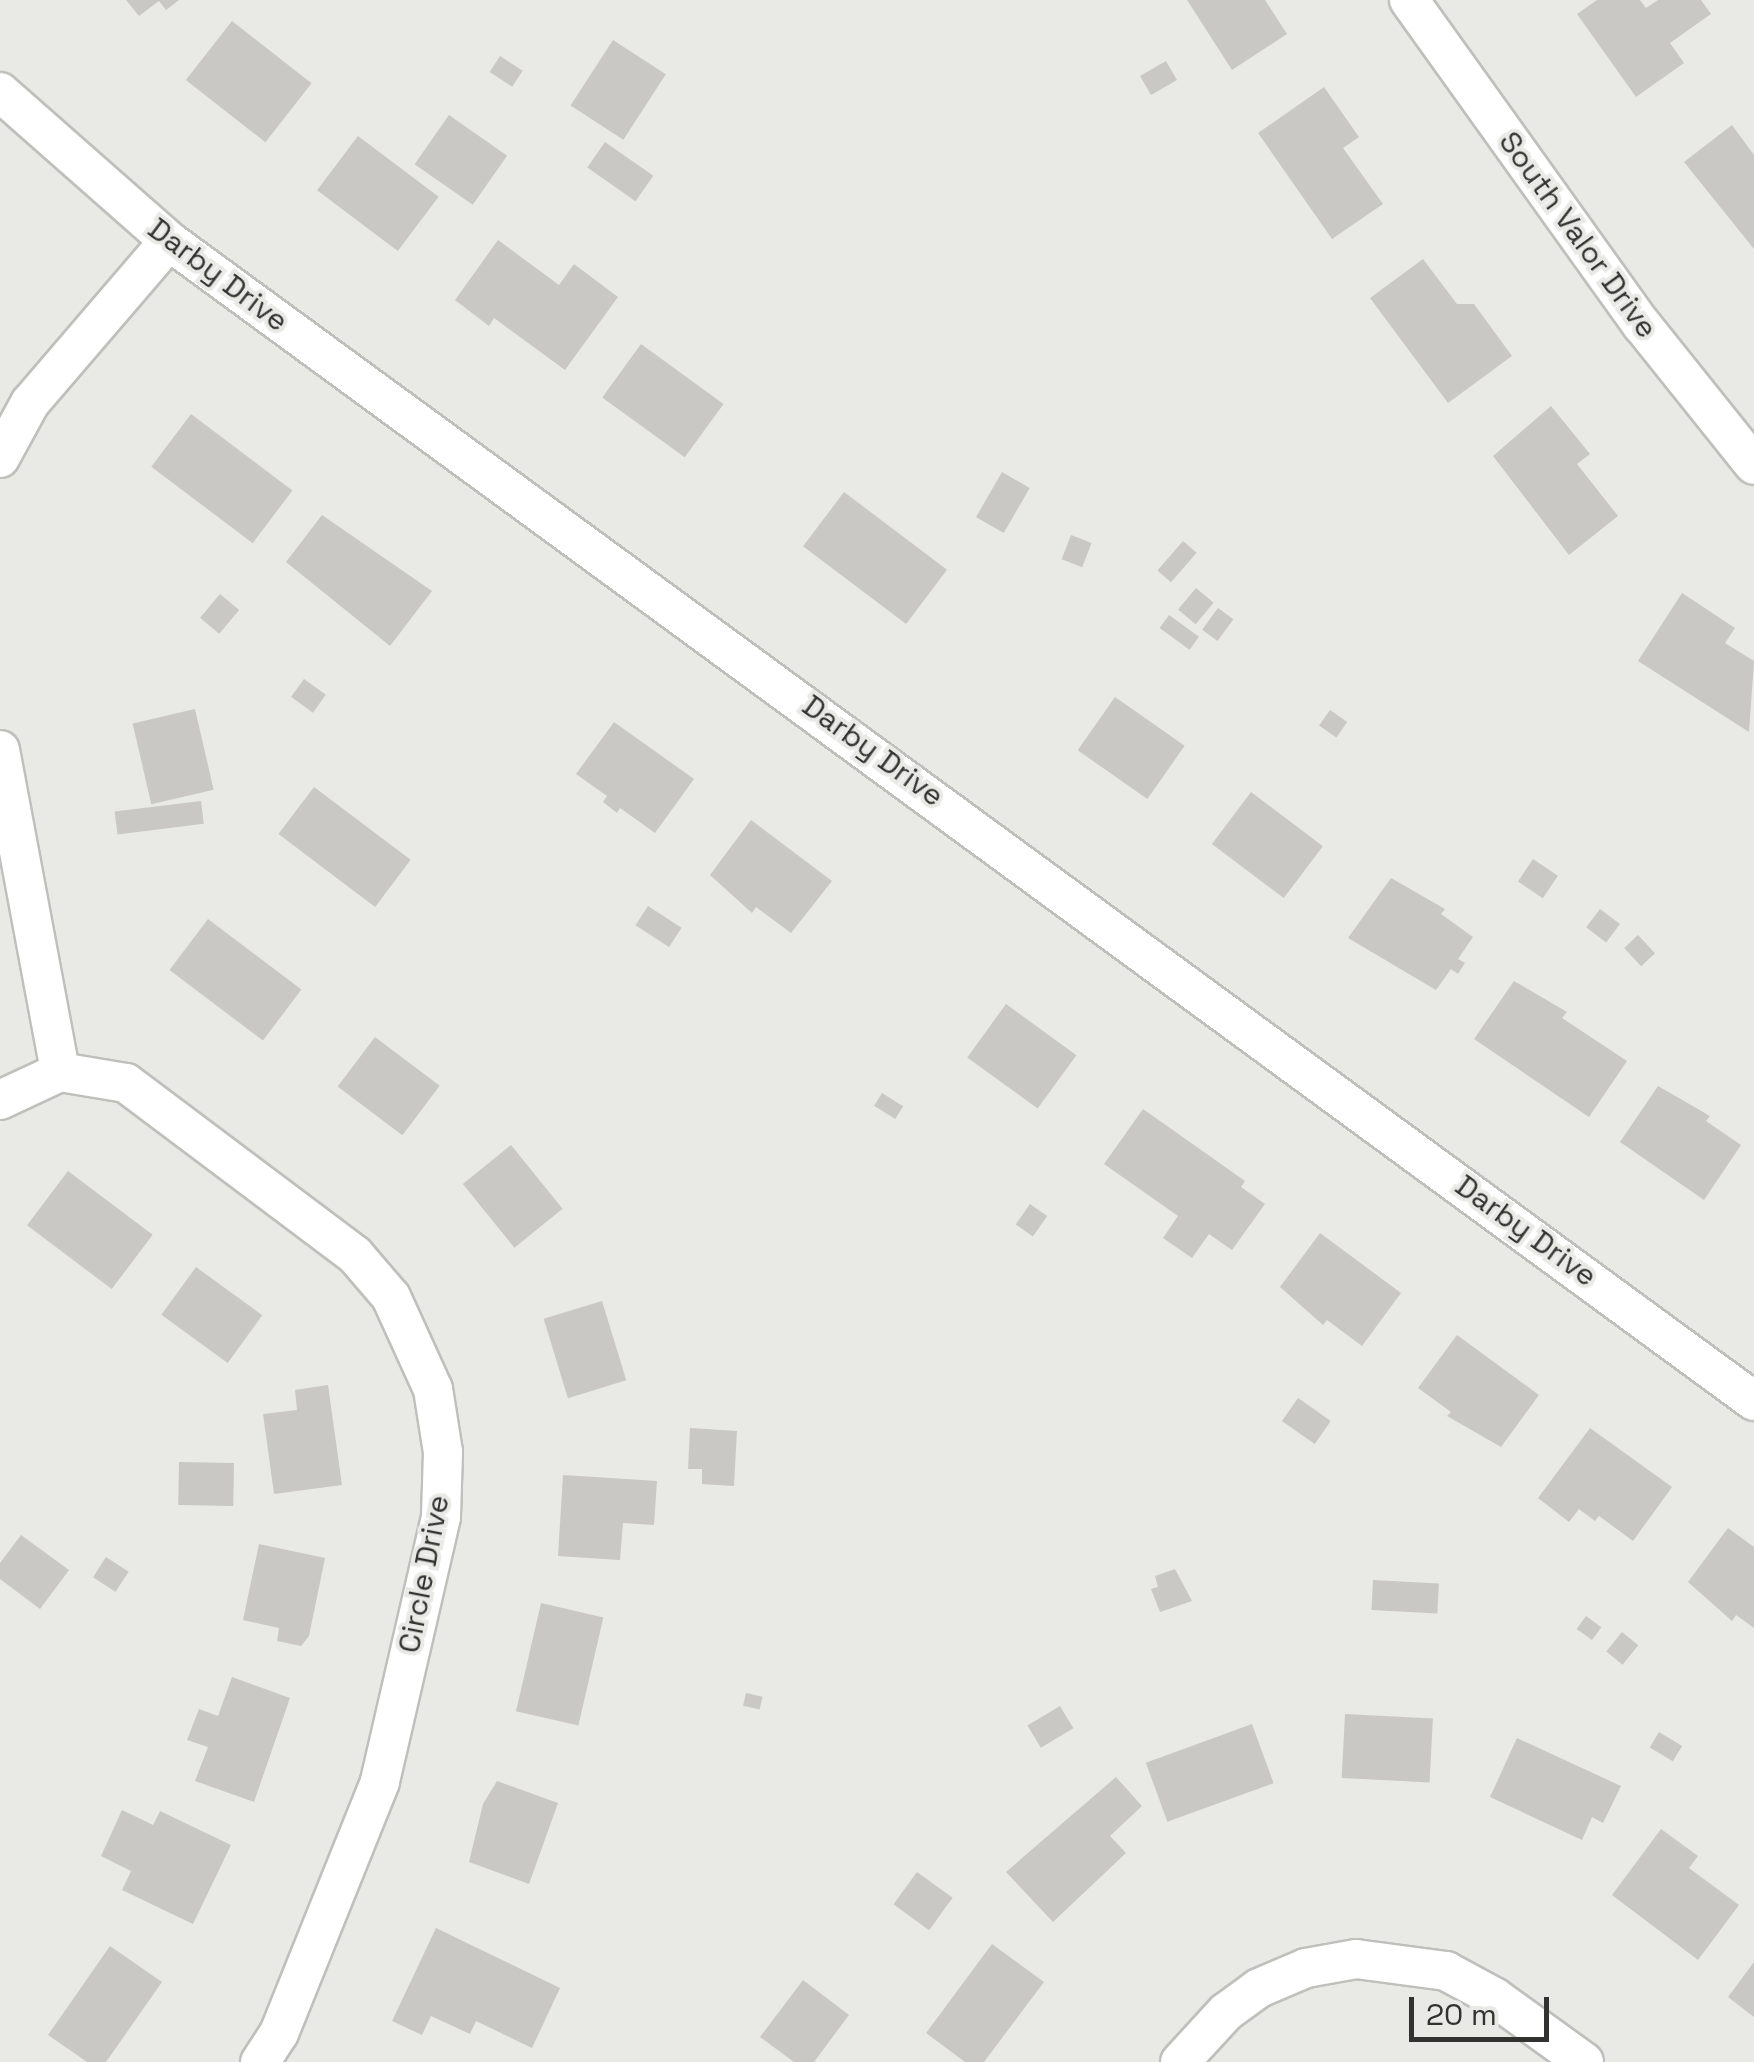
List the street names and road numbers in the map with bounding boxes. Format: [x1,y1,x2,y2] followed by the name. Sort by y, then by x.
[1491,125,1665,345] street label: South Valor Drive
[141,211,295,339] street label: Darby Drive
[795,688,951,814] street label: Darby Drive
[1448,1168,1604,1294] street label: Darby Drive
[391,1492,457,1656] street label: Circle Drive

